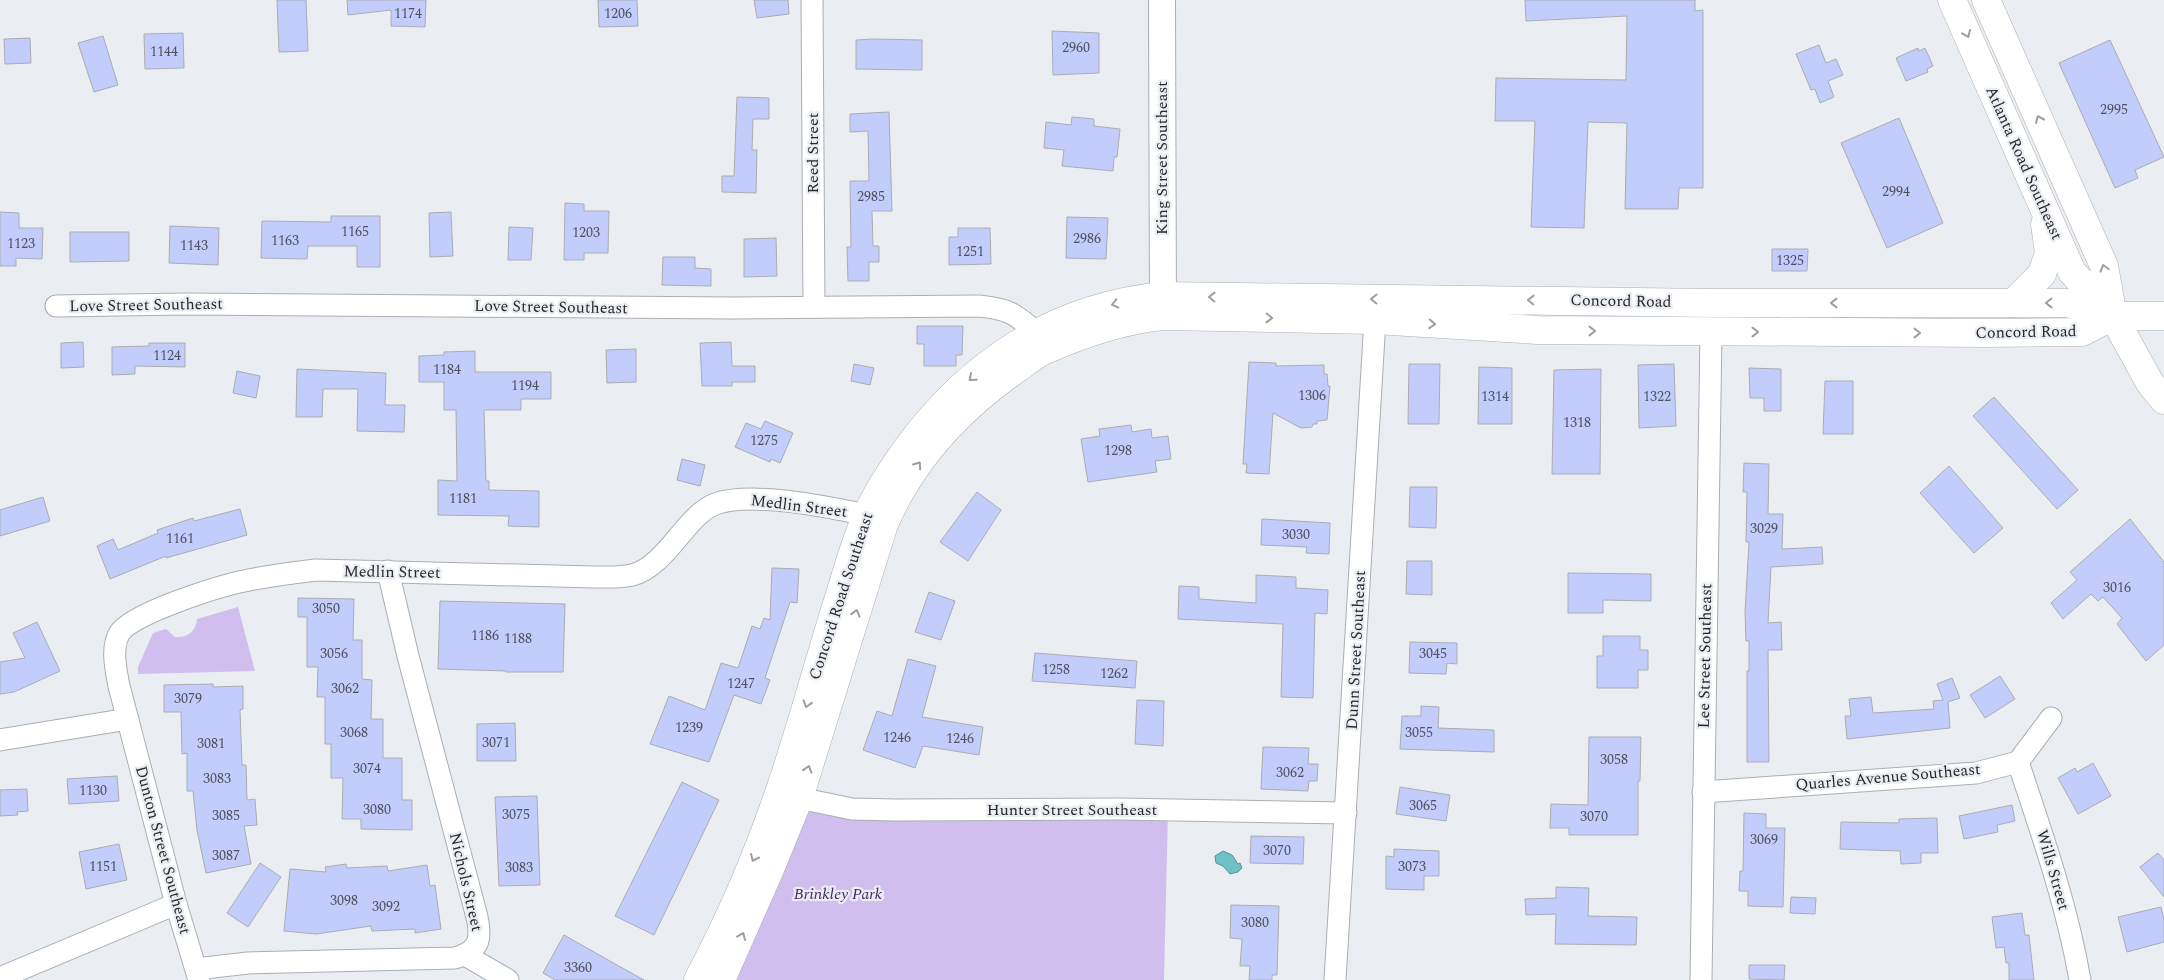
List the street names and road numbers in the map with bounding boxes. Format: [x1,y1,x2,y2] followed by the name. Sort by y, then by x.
[1150,81,1174,235] street label: King Street Southeast
[1979,82,2069,244] street label: Atlanta Road Southeast
[801,112,825,194] street label: Reed Street
[1570,288,1672,314] street label: Concord Road
[69,292,223,318] street label: Love Street Southeast
[474,294,628,320] street label: Love Street Southeast
[1975,319,2077,345] street label: Concord Road
[749,488,849,524] street label: Medlin Street
[803,509,880,683] street label: Concord Road Southeast
[343,559,441,585] street label: Medlin Street
[1340,569,1372,730] street label: Dunn Street Southeast
[1692,583,1718,729] street label: Lee Street Southeast
[1794,757,1982,797] street label: Quarles Avenue Southeast
[129,763,197,937] street label: Dunton Street Southeast
[987,798,1158,822] street label: Hunter Street Southeast
[2030,827,2076,913] street label: Wills Street
[443,830,489,934] street label: Nichols Street

